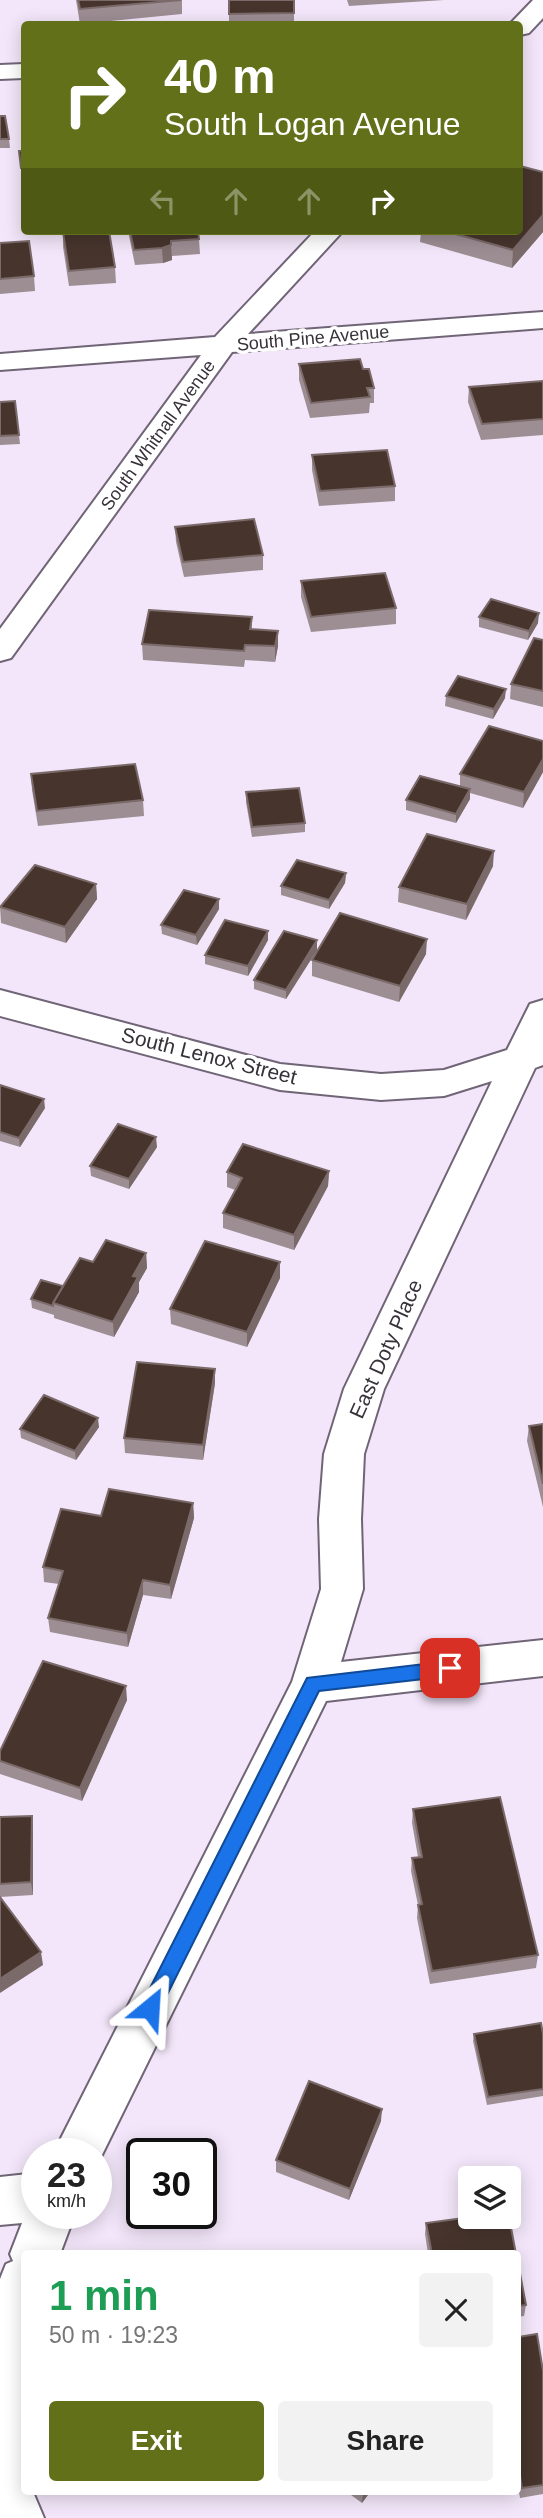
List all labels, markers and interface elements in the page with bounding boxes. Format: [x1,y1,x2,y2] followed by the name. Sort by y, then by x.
[49,49,140,140] icon: right
[164,49,276,103] text: 40 m
[164,106,461,142] text: South Logan Avenue
[144,182,182,220] icon: left
[217,182,255,220] icon: ahead
[290,182,328,220] icon: ahead
[363,182,401,220] icon: right
[236,321,390,355] street label: South Pine Avenue
[97,356,219,514] street label: South Whitnall Avenue
[119,1023,299,1088] street label: South Lenox Street
[345,1276,426,1422] street label: East Doty Place
[420,1638,480,1698] pin
[431,1649,469,1687] icon: arrive
[113,1971,187,2045] position arrow
[126,2138,217,2229] speed limit sign: 30
[47,2155,86,2194] text: 23
[458,2166,521,2229] map controls
[458,2166,521,2229] button: layers
[47,2191,86,2211] text: km/h
[49,2272,159,2319] text: 1 min
[419,2273,493,2347] button: close
[49,2322,178,2348] text: 50 m · 19:23
[49,2401,264,2481] button: Exit
[278,2401,493,2481] button: Share

